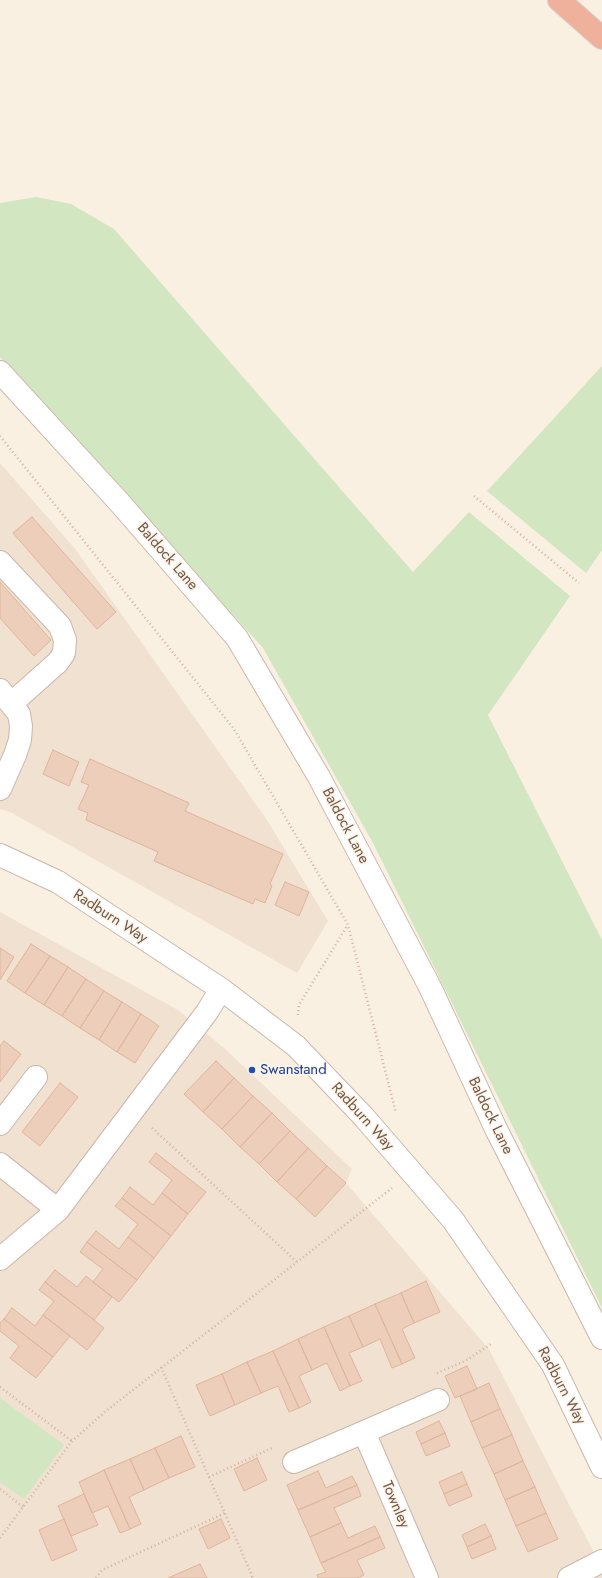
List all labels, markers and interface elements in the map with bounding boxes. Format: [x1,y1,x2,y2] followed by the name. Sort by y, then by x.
[133,520,201,594] street label: Baldock Lane
[317,785,373,867] street label: Baldock Lane
[69,886,151,948] street label: Radburn Way
[260,1061,327,1079] place label: Swanstand
[247,1065,257,1075] marker: Swanstand
[464,1074,516,1158] street label: Baldock Lane
[327,1079,397,1155] street label: Radburn Way
[533,1344,589,1428] street label: Radburn Way
[377,1479,413,1531] street label: Townley

